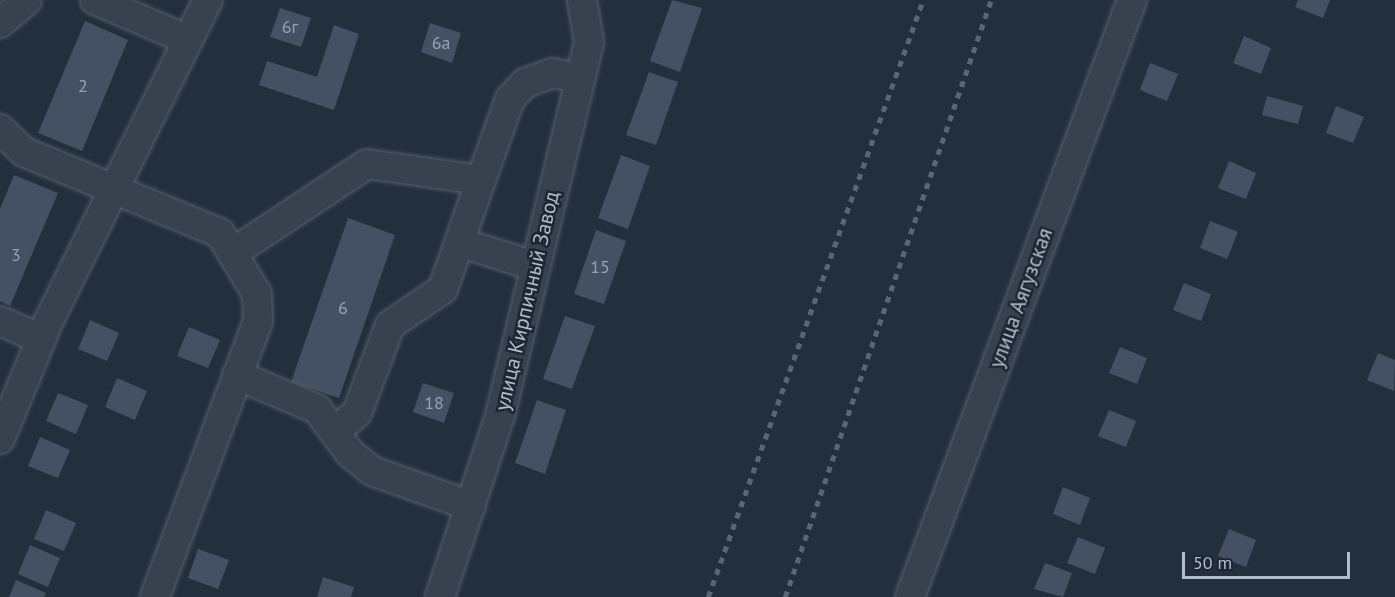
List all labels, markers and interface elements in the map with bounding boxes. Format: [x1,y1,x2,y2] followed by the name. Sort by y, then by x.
[282,16,298,38] house number: 6г
[432,32,450,54] house number: 6а
[78,75,88,97] house number: 2
[489,189,565,413] street label: улица Кирпичный Завод
[984,224,1058,372] street label: улица Аягузская
[11,244,21,266] house number: 3
[590,256,610,278] house number: 15
[338,297,348,319] house number: 6
[424,392,444,414] house number: 18
[1185,540,1353,578] scale bar
[1193,551,1232,574] text: 50 m

